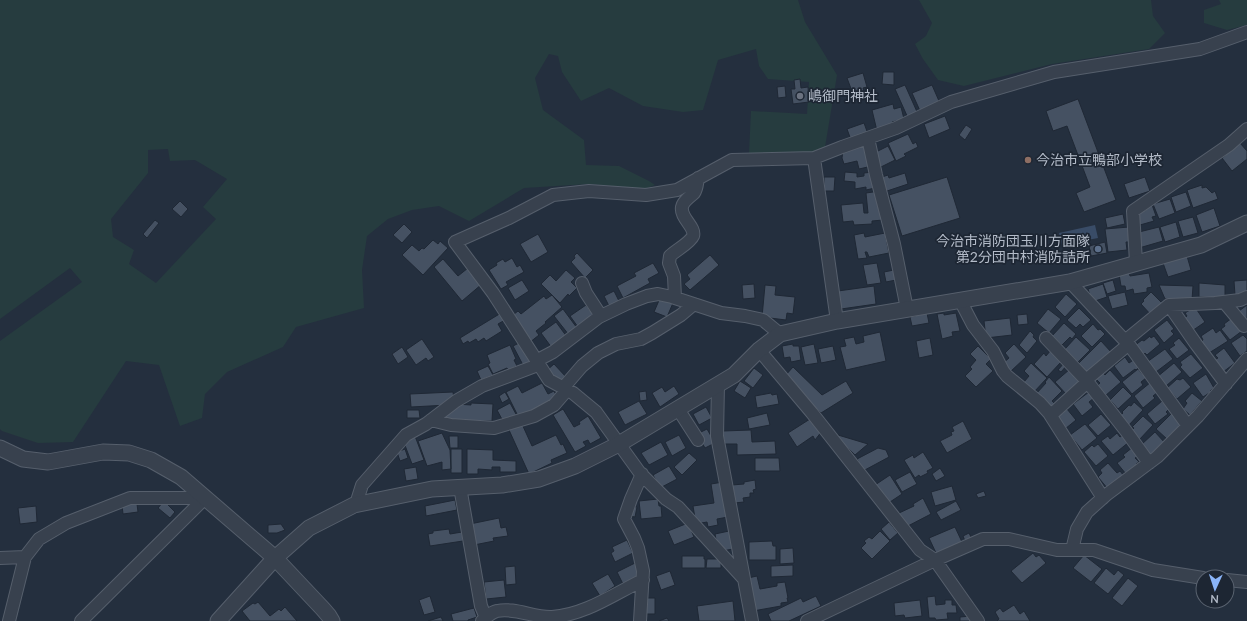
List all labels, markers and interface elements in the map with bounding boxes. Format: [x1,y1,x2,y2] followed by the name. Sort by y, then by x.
[808,87,878,104] place label: 嶋御門神社
[795,91,805,101] marker: 嶋御門神社
[1036,151,1162,168] place label: 今治市立鴨部小学校
[1023,155,1033,165] marker: 今治市立鴨部小学校
[936,232,1090,265] place label: 今治市消防団玉川方面隊 第2分団中村消防詰所
[1093,244,1103,254] marker: 今治市消防団玉川方面隊 第2分団中村消防詰所
[1195,569,1235,609] north arrow
[1210,593,1219,606] text: N

